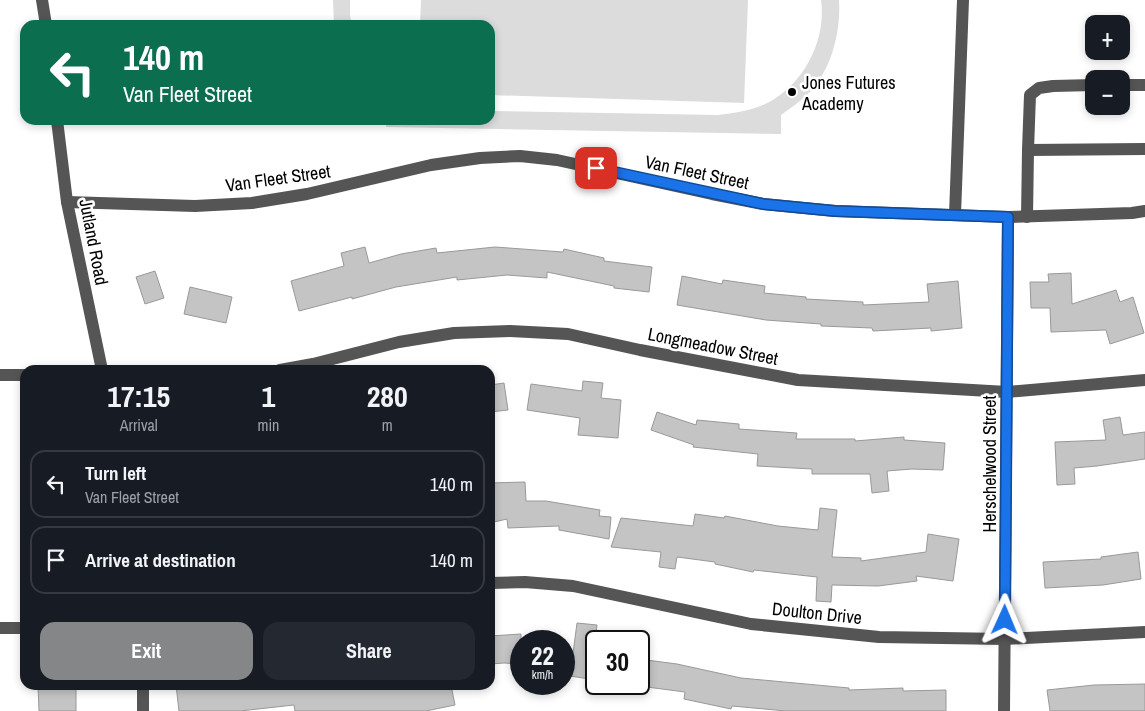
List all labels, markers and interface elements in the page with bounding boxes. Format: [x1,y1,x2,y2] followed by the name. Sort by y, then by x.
[1085,15,1130,115] map controls
[1085,15,1130,60] button: +
[123,34,204,81] text: 140 m
[40,40,105,105] icon: left
[801,70,896,116] place label: Jones Futures Academy
[1085,70,1130,115] button: −
[123,79,252,109] text: Van Fleet Street
[786,86,798,98] marker: Jones Futures Academy
[575,147,617,189] pin
[643,149,751,195] street label: Van Fleet Street
[582,154,610,182] icon: arrive
[224,158,332,198] street label: Van Fleet Street
[73,197,115,287] street label: Jutland Road
[646,321,780,371] street label: Longmeadow Street
[107,376,170,416] text: 17:15
[262,376,275,416] text: 1
[367,376,408,416] text: 280
[977,396,1002,533] street label: Herschelwood Street
[120,414,158,436] text: Arrival
[257,414,279,436] text: min
[382,414,393,436] text: m
[85,460,146,486] text: Turn left
[42,470,70,498] icon: left
[430,471,473,497] text: 140 m
[85,486,179,508] text: Van Fleet Street
[42,546,70,574] icon: arrive
[85,547,236,573] text: Arrive at destination
[430,547,473,573] text: 140 m
[978,593,1030,645] position arrow
[771,596,863,630] street label: Doulton Drive
[40,622,253,680] button: Exit
[263,622,475,680] button: Share
[585,630,650,695] speed limit sign: 30
[531,639,554,673] text: 22
[532,667,553,683] text: km/h

